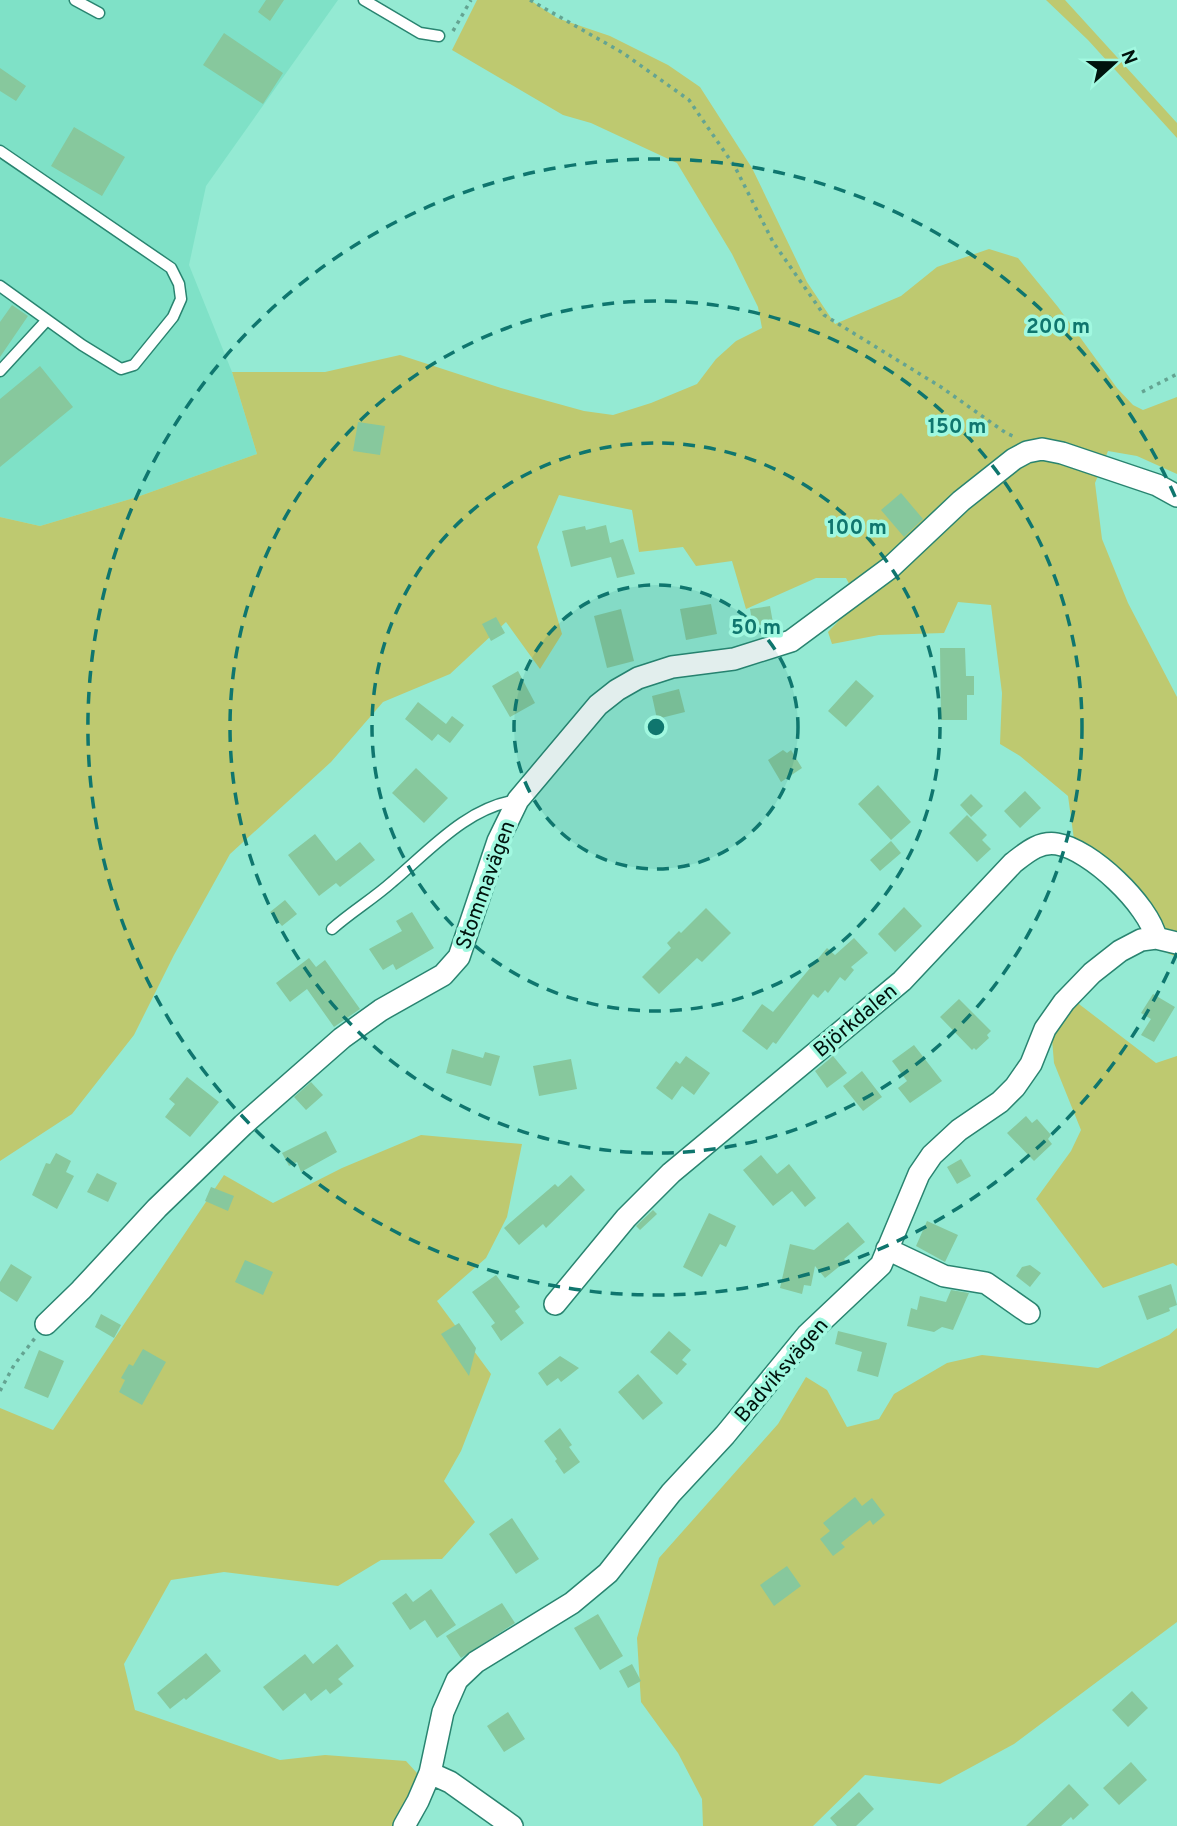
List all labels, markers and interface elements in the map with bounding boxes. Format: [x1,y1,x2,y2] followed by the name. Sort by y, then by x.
[1079,28,1149,98] north arrow
[1114,47,1142,68] text: N
[1026,314,1090,341] text: 200 m
[928,414,986,441] text: 150 m
[827,515,887,542] text: 100 m
[731,615,781,642] text: 50 m
[644,715,668,739] centre of rings
[451,817,522,954] street label: Stommavägen
[808,978,903,1064] street label: Björkdalen
[729,1313,835,1429] street label: Badviksvägen

